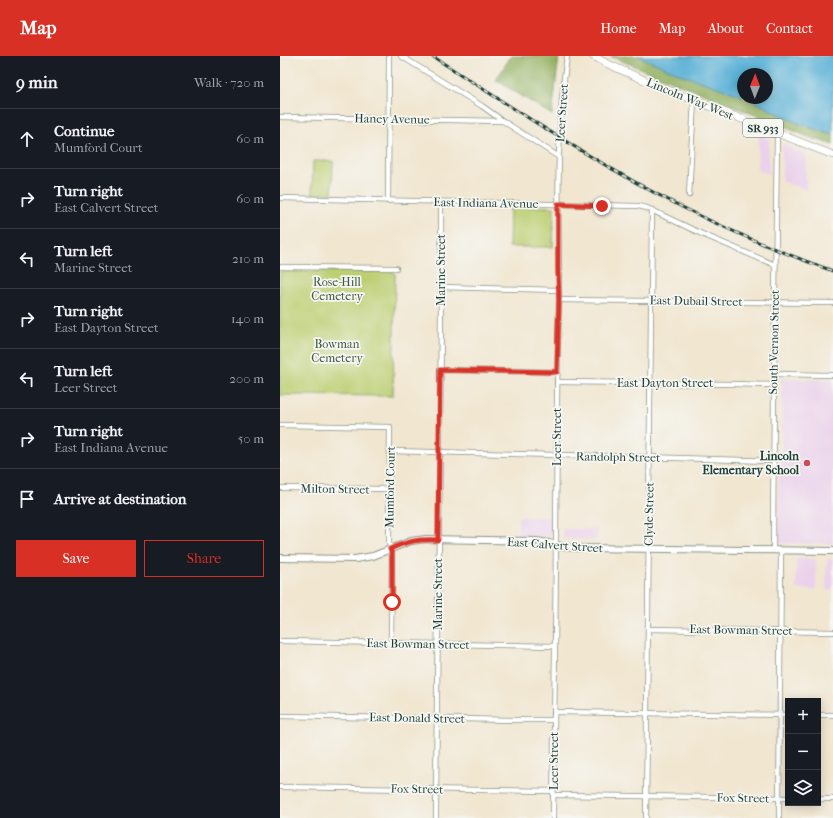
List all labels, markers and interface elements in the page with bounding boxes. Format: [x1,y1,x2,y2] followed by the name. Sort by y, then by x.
[20,17,56,39] text: Map
[600,20,637,37] text: Home
[659,20,686,37] text: Map
[708,20,744,37] text: About
[766,20,813,37] text: Contact
[737,68,773,104] north arrow
[16,72,58,92] text: 9 min
[194,75,264,90] text: Walk · 720 m
[644,75,736,123] street label: Lincoln Way West
[553,83,571,143] street label: Leer Street
[354,111,430,127] street label: Haney Avenue
[743,119,783,137] road number: SR 933
[54,122,114,140] text: Continue
[16,128,38,150] icon: ahead
[236,131,264,146] text: 60 m
[54,140,143,155] text: Mumford Court
[54,182,123,200] text: Turn right
[16,188,38,210] icon: right
[236,191,264,206] text: 60 m
[433,195,539,211] street label: East Indiana Avenue
[593,197,611,215] route end
[54,200,158,215] text: East Calvert Street
[434,233,448,306] street label: Marine Street
[54,242,112,260] text: Turn left
[16,248,38,270] icon: left
[232,251,264,266] text: 210 m
[54,260,132,275] text: Marine Street
[311,275,363,303] park label: Rose-Hill Cemetery
[766,289,782,395] street label: South Vernon Street
[649,293,743,309] street label: East Dubail Street
[54,302,123,320] text: Turn right
[16,308,38,330] icon: right
[231,311,264,326] text: 140 m
[54,320,159,335] text: East Dayton Street
[311,337,363,365] park label: Bowman Cemetery
[54,362,112,380] text: Turn left
[16,368,38,390] icon: left
[229,371,264,386] text: 200 m
[617,376,714,390] street label: East Dayton Street
[54,380,117,395] text: Leer Street
[550,407,564,466] street label: Leer Street
[54,422,123,440] text: Turn right
[16,428,38,450] icon: right
[238,431,264,446] text: 50 m
[54,440,168,455] text: East Indiana Avenue
[382,445,398,528] street label: Mumford Court
[576,449,661,465] street label: Randolph Street
[702,449,800,478] place label: Lincoln Elementary School
[802,458,812,468] marker: Lincoln Elementary School
[300,481,370,497] street label: Milton Street
[641,481,657,546] street label: Clyde Street
[16,488,38,510] icon: arrive
[54,490,186,508] text: Arrive at destination
[506,535,604,555] street label: East Calvert Street
[16,540,136,577] button: Save
[144,540,264,577] button: Share
[431,557,445,630] street label: Marine Street
[383,593,401,611] route start
[689,622,794,638] street label: East Bowman Street
[366,636,471,652] street label: East Bowman Street
[785,698,821,806] map controls
[785,698,821,734] button: +
[369,710,466,726] street label: East Donald Street
[547,731,561,790] street label: Leer Street
[785,734,821,770] button: −
[785,770,821,806] button: layers
[391,782,444,796] street label: Fox Street
[717,791,770,805] street label: Fox Street

